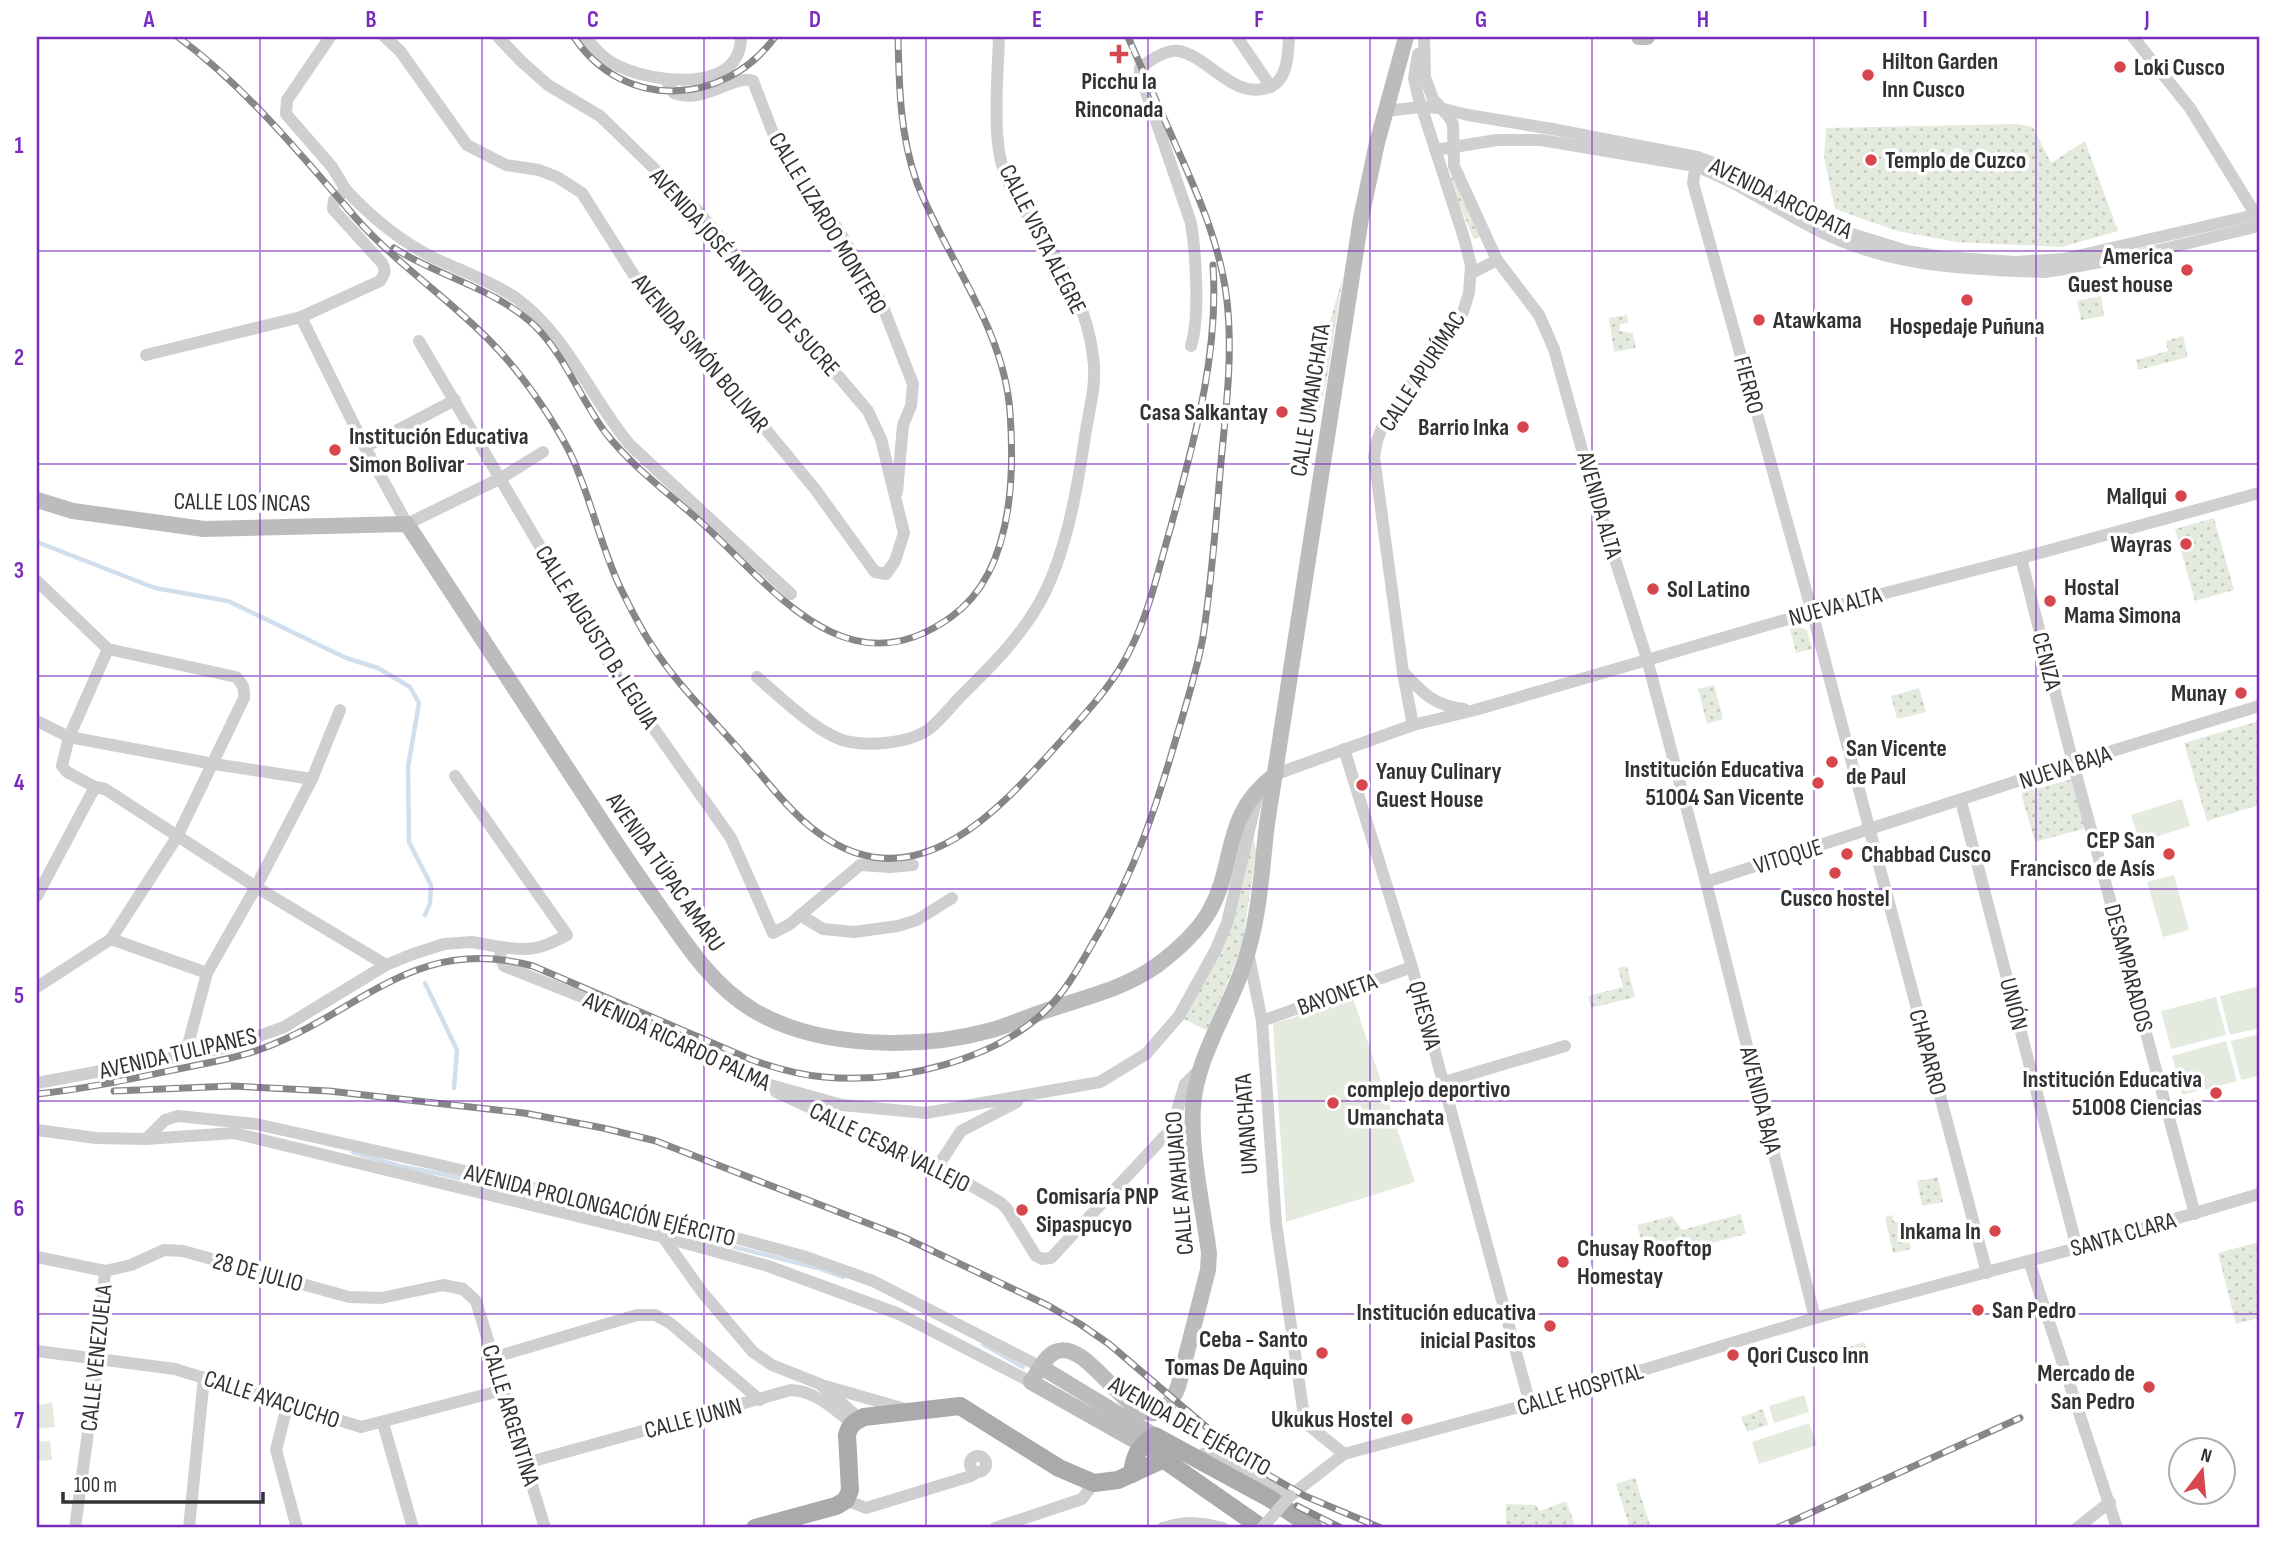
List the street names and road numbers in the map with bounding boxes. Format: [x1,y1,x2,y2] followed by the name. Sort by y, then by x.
[762,127,893,319] street label: CALLE LIZARDO MONTERO
[1704,151,1858,246] street label: AVENIDA ARCOPATA
[992,160,1093,319] street label: CALLE VISTA ALEGRE
[643,161,846,382] street label: AVENIDA JOSÉ ANTONIO DE SUCRE
[625,267,775,438] street label: AVENIDA SIMÓN BOLIVAR
[1373,306,1472,437] street label: CALLE APURÍMAC
[1284,321,1337,478] street label: CALLE UMANCHATA
[1727,353,1770,417] street label: FIERRO
[1570,448,1629,562] street label: AVENIDA ALTA
[173,487,311,518] street label: CALLE LOS INCAS
[528,540,665,735] street label: CALLE AUGUSTO B. LEGUIA
[1786,580,1885,633] street label: NUEVA ALTA
[2025,629,2068,694] street label: CENIZA
[2016,739,2115,796] street label: NUEVA BAJA
[599,786,731,957] street label: AVENIDA TÚPAC AMARU
[1750,832,1826,881] street label: VITOQUE
[2098,901,2160,1035] street label: DESAMPARADOS
[1293,967,1382,1022] street label: BAYONETA
[1993,975,2034,1033] street label: UNIÓN
[1402,978,1448,1053] street label: QHESWA
[578,985,775,1098] street label: AVENIDA RICARDO PALMA
[1902,1006,1953,1098] street label: CHAPARRO
[96,1021,260,1086] street label: AVENIDA TULIPANES
[1733,1043,1788,1157] street label: AVENIDA BAJA
[1228,1072,1264,1175] street label: UMANCHATA
[805,1096,975,1199] street label: CALLE CESAR VALLEJO
[1159,1110,1200,1256] street label: CALLE AYAHUAICO
[460,1158,738,1253] street label: AVENIDA PROLONGACIÓN EJÉRCITO
[2067,1205,2180,1263] street label: SANTA CLARA
[210,1247,306,1298] street label: 28 DE JULIO
[74,1283,119,1433] street label: CALLE VENEZUELA
[475,1341,546,1490] street label: CALLE ARGENTINA
[1514,1357,1647,1422] street label: CALLE HOSPITAL
[200,1364,343,1435] street label: CALLE AYACUCHO
[1103,1369,1276,1483] street label: AVENIDA DEL EJÉRCITO
[641,1392,745,1445] street label: CALLE JUNIN

